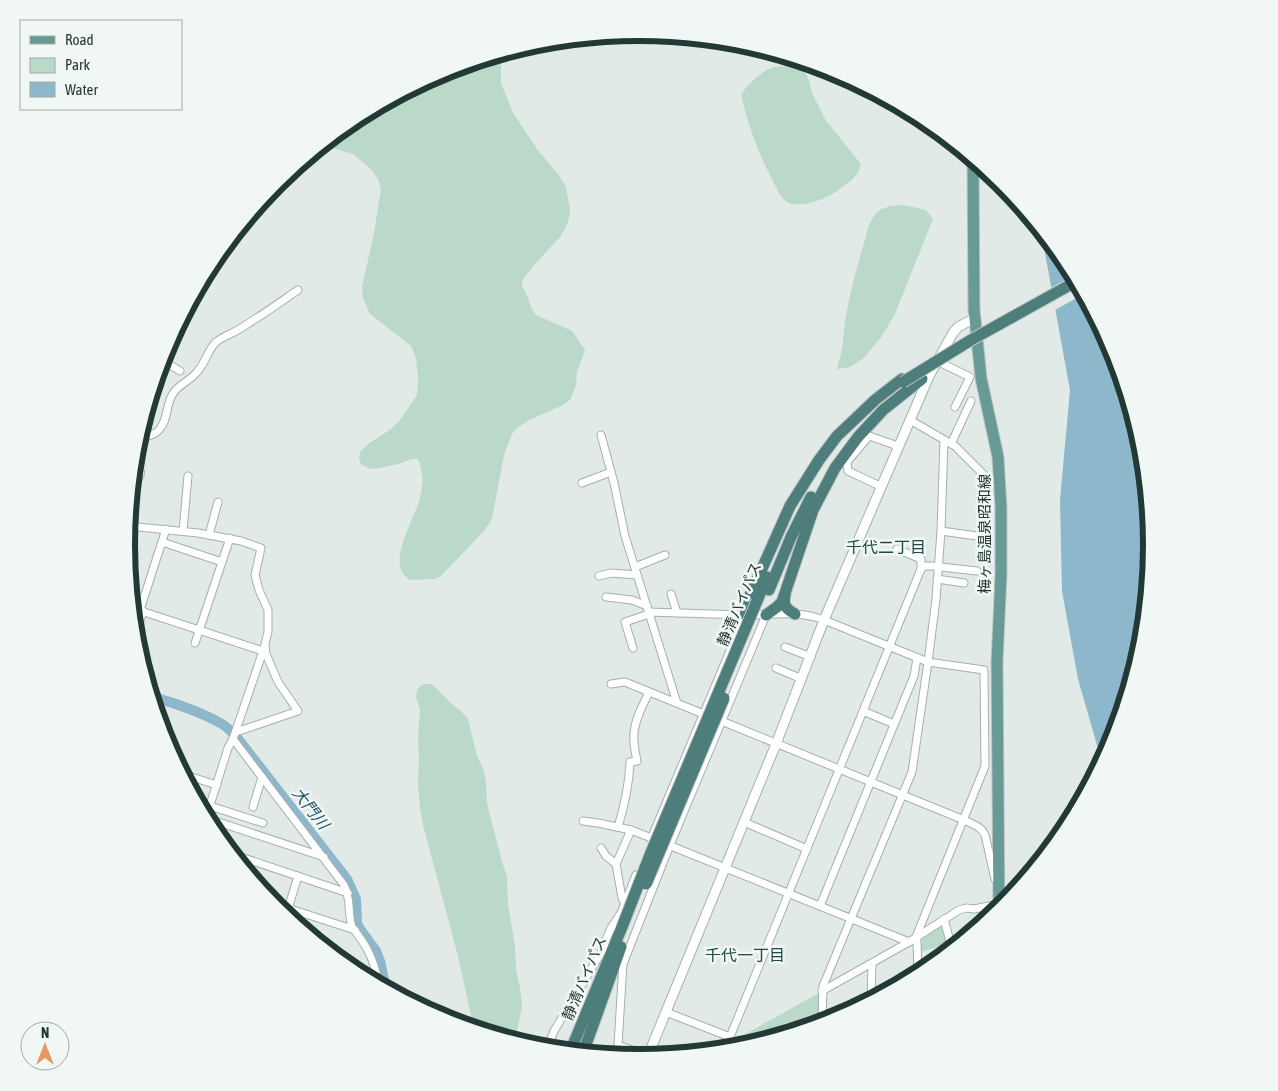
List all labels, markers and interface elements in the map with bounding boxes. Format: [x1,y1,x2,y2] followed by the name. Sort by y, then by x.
[20,20,182,110] legend
[65,31,94,48] text: Road
[65,56,90,73] text: Park
[65,81,98,98] text: Water
[976,474,993,594] street label: 梅ヶ島温泉昭和線
[846,538,926,556] district label: 千代二丁目
[714,559,764,649] street label: 静清バイパス
[289,784,334,834] water label: 大門川
[559,933,609,1023] street label: 静清バイパス
[705,946,785,964] district label: 千代一丁目
[20,1021,70,1071] north arrow
[41,1025,49,1041] text: N

